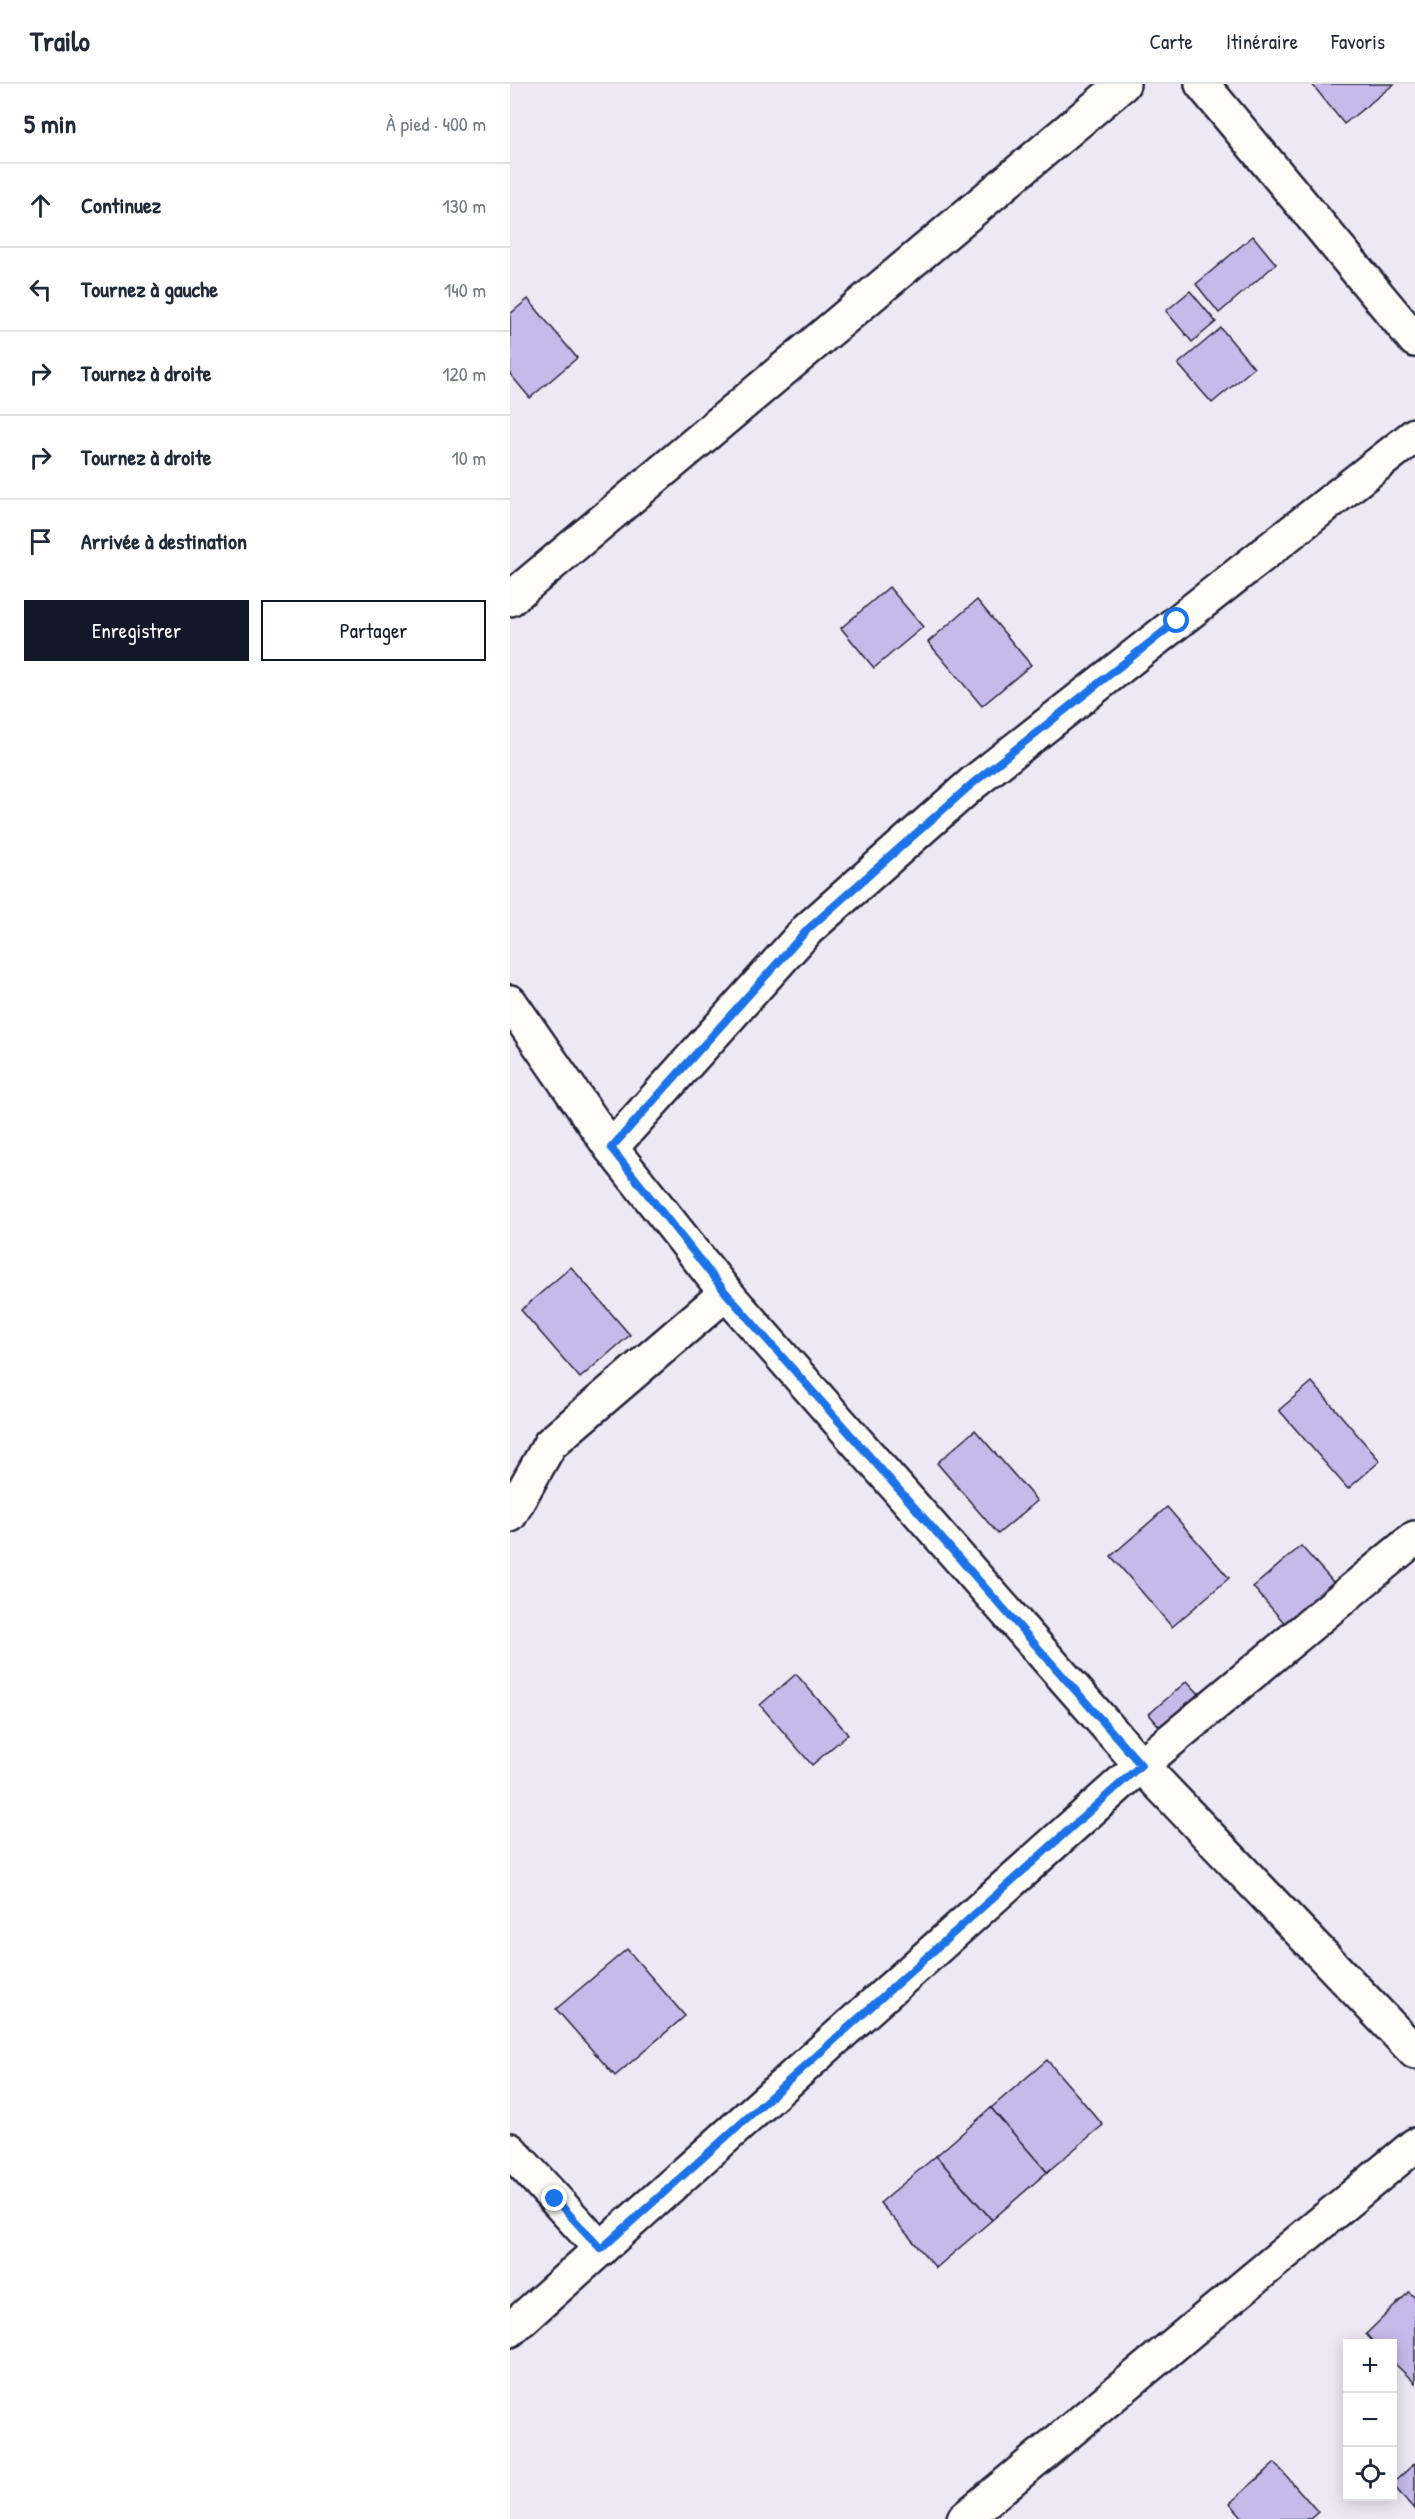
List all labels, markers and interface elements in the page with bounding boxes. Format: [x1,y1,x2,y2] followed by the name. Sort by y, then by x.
[30,22,90,60] text: Trailo
[1150,27,1193,56] text: Carte
[1226,27,1298,56] text: Itinéraire
[1331,27,1385,56] text: Favoris
[24,106,76,141] text: 5 min
[386,110,486,137] text: À pied · 400 m
[24,189,57,222] icon: ahead
[81,190,161,220] text: Continuez
[443,192,486,219] text: 130 m
[24,273,57,306] icon: left
[81,274,218,304] text: Tournez à gauche
[444,276,486,303] text: 140 m
[24,357,57,390] icon: right
[81,358,211,388] text: Tournez à droite
[442,360,486,387] text: 120 m
[24,441,57,474] icon: right
[81,442,211,472] text: Tournez à droite
[452,444,486,471] text: 10 m
[24,525,57,558] icon: arrive
[81,526,247,556] text: Arrivée à destination
[24,600,249,661] button: Enregistrer
[261,600,486,661] button: Partager
[1163,607,1189,633] route start
[541,2185,567,2211] route end
[1343,2339,1397,2501] map controls
[1343,2339,1397,2393] button: +
[1343,2393,1397,2447] button: −
[1343,2447,1397,2501] button: locate

